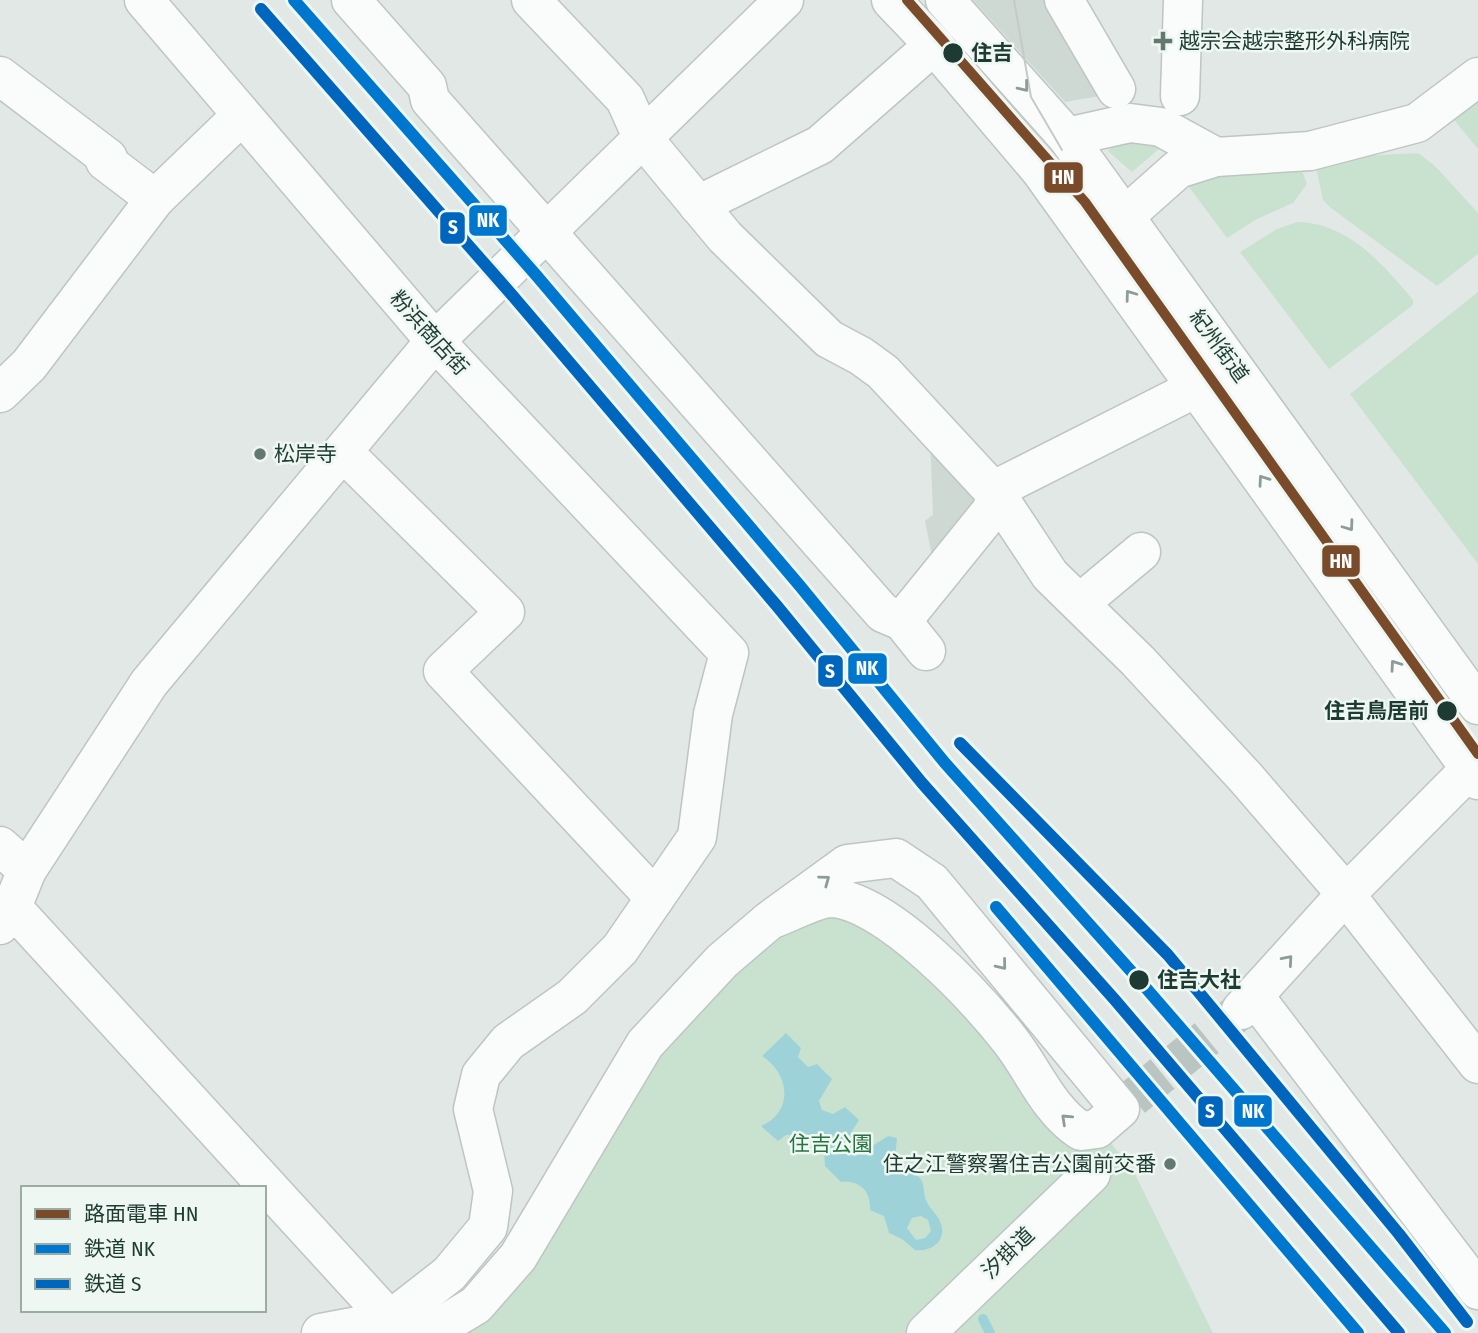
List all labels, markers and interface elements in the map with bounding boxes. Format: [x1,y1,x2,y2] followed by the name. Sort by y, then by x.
[1179,28,1410,54] place label: 越宗会越宗整形外科病院
[1153,31,1173,51] marker: 越宗会越宗整形外科病院
[971,40,1013,66] place label: 住吉
[941,41,965,65] marker: 住吉
[1015,80,1028,92] one-way arrow
[1043,161,1084,194] line badge: HN
[1052,166,1074,189] text: HN
[468,204,508,237] line badge: NK
[477,209,500,232] text: NK
[439,211,466,245] line badge: S
[448,216,458,239] text: S
[384,285,474,381] street label: 粉浜商店街
[1126,290,1139,303] one-way arrow
[1184,304,1254,388] street label: 紀州街道
[274,441,337,467] place label: 松岸寺
[252,446,268,462] marker: 松岸寺
[1259,475,1271,488] one-way arrow
[1341,518,1353,531] one-way arrow
[1321,544,1361,578] line badge: HN
[1330,550,1352,573] text: HN
[847,652,888,685] line badge: NK
[817,654,844,688] line badge: S
[856,657,879,680] text: NK
[825,660,835,683] text: S
[1391,660,1403,673] one-way arrow
[1324,698,1429,724] place label: 住吉鳥居前
[1435,699,1459,723] marker: 住吉鳥居前
[818,875,830,888] one-way arrow
[1280,955,1292,968] one-way arrow
[994,956,1006,969] one-way arrow
[1157,967,1241,993] place label: 住吉大社
[1127,968,1151,992] marker: 住吉大社
[1233,1094,1273,1128] line badge: NK
[1197,1095,1224,1128] line badge: S
[1205,1100,1215,1123] text: S
[1242,1100,1265,1123] text: NK
[1062,1115,1075,1127] one-way arrow
[789,1131,873,1157] park label: 住吉公園
[883,1151,1156,1177] place label: 住之江警察署住吉公園前交番
[1162,1156,1178,1172] marker: 住之江警察署住吉公園前交番
[21,1186,266,1312] legend
[84,1201,198,1227] text: 路面電車 HN
[976,1222,1040,1284] street label: 汐掛道
[84,1236,156,1262] text: 鉄道 NK
[84,1271,141,1297] text: 鉄道 S

